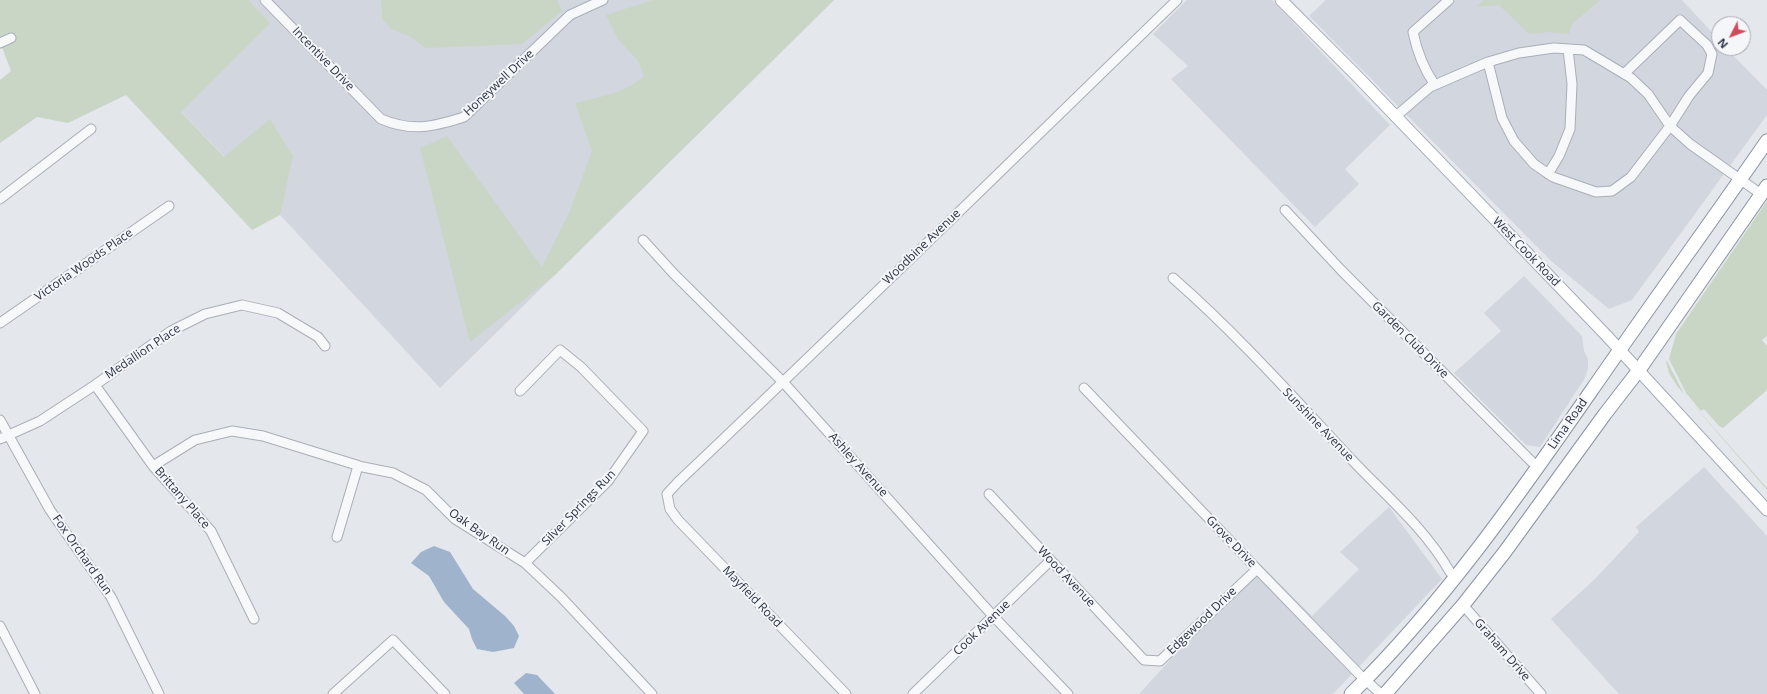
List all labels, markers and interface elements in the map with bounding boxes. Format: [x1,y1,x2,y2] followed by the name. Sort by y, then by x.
[1711,16,1751,56] north arrow
[289,24,357,94] street label: Incentive Drive
[1714,35,1731,52] text: N
[461,47,537,119] street label: Honeywell Drive
[880,206,964,288] street label: Woodbine Avenue
[1489,214,1563,290] street label: West Cook Road
[32,226,136,304] street label: Victoria Woods Place
[1369,299,1451,381] street label: Garden Club Drive
[103,322,183,382] street label: Medallion Place
[1279,385,1357,465] street label: Sunshine Avenue
[1545,396,1591,452] street label: Lima Road
[825,430,891,500] street label: Ashley Avenue
[151,464,213,532] street label: Brittany Place
[539,467,619,549] street label: Silver Springs Run
[446,506,512,558] street label: Oak Bay Run
[49,512,115,598] street label: Fox Orchard Run
[1203,513,1259,571] street label: Grove Drive
[1034,544,1098,610] street label: Wood Avenue
[719,563,785,631] street label: Mayfield Road
[1164,584,1240,658] street label: Edgewood Drive
[951,597,1013,659] street label: Cook Avenue
[1471,616,1533,684] street label: Graham Drive

